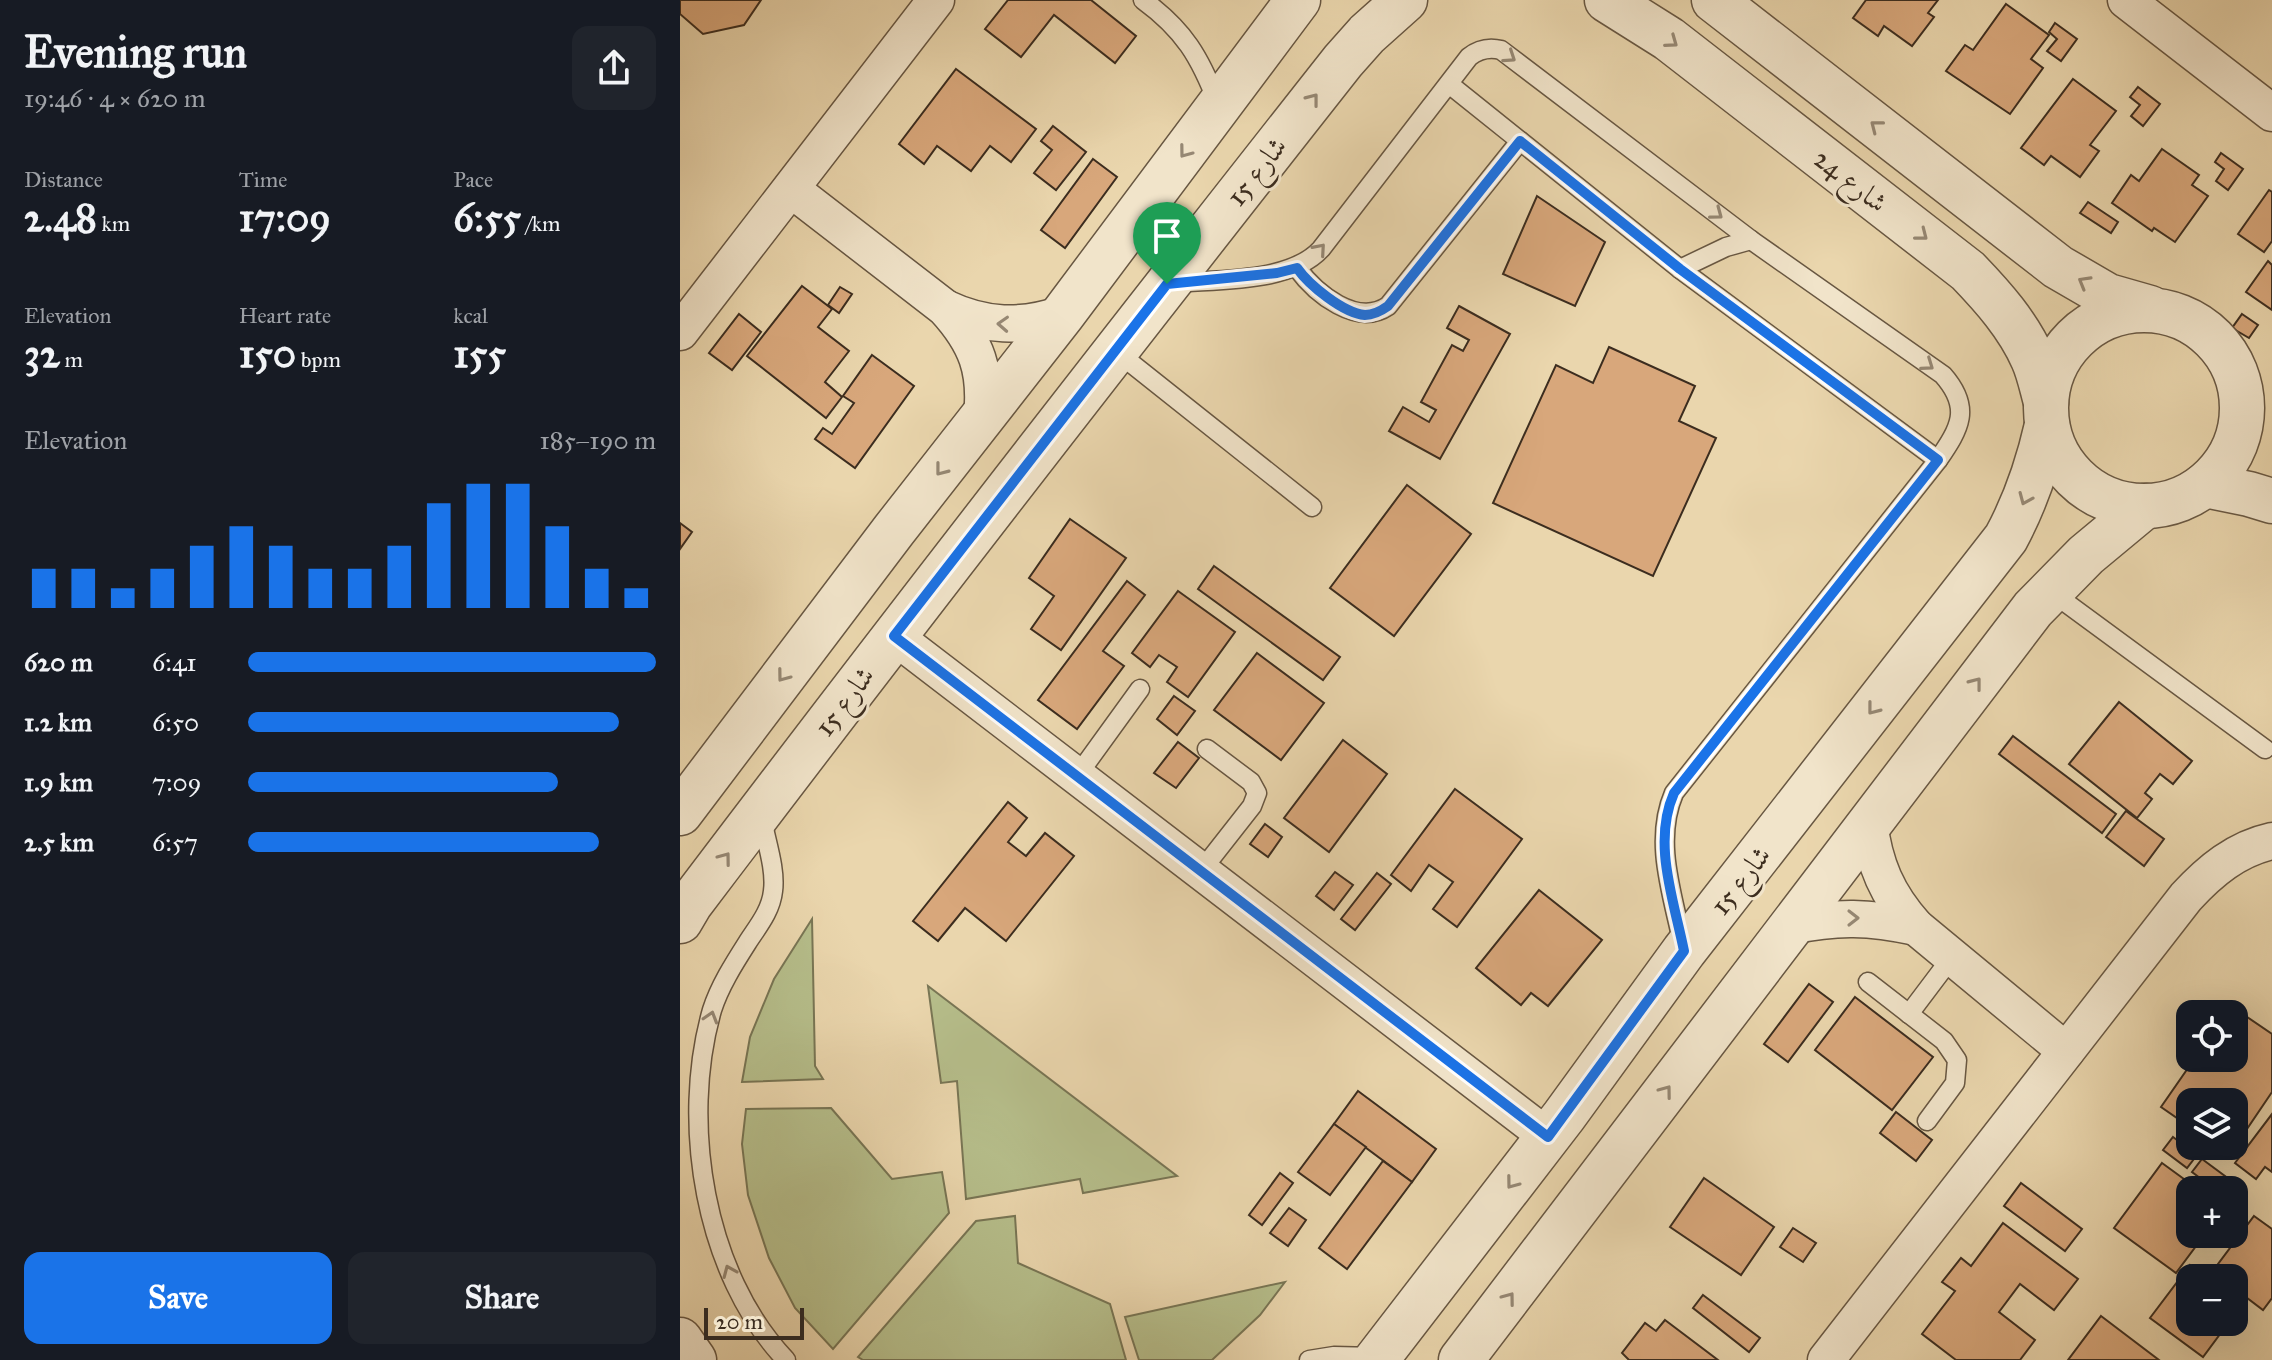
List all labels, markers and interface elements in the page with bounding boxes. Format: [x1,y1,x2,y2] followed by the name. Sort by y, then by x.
[24,25,247,79] text: Evening run
[572,26,656,110] button: share
[1663,33,1678,47] one-way arrow
[1501,47,1515,62] one-way arrow
[24,82,206,114] text: 19:46 · 4 × 620 m
[1303,94,1318,108] one-way arrow
[1870,122,1885,136] one-way arrow
[1218,130,1299,217] street label: شارع 15
[1803,141,1895,225] street label: شارع 24
[1180,143,1194,158] one-way arrow
[24,166,103,193] text: Distance
[239,166,287,193] text: Time
[453,166,493,193] text: Pace
[24,193,97,242] text: 2.48
[239,193,331,242] text: 17:09
[453,193,521,242] text: 6:55
[1133,202,1201,284] pin
[1708,204,1722,218] one-way arrow
[97,210,130,237] text: km
[521,210,560,237] text: /km
[1145,214,1189,258] icon: arrive
[1913,226,1928,240] one-way arrow
[1311,243,1325,258] one-way arrow
[2078,276,2093,292] one-way arrow
[24,302,111,329] text: Elevation
[239,302,331,329] text: Heart rate
[453,302,488,329] text: kcal
[996,315,1009,332] one-way arrow
[24,329,60,378] text: 32
[239,329,296,378] text: 150
[453,329,506,378] text: 155
[60,346,83,373] text: m
[296,346,341,373] text: bpm
[1920,355,1934,370] one-way arrow
[24,424,127,456] text: Elevation
[540,424,656,456] text: 185–190 m
[937,461,951,476] one-way arrow
[2019,491,2035,505] one-way arrow
[24,646,93,678] text: 620 m
[152,646,197,678] text: 6:41
[807,659,887,747] street label: شارع 15
[778,667,792,682] one-way arrow
[1966,678,1981,693] one-way arrow
[1868,700,1882,715] one-way arrow
[24,706,92,738] text: 1.2 km
[152,706,199,738] text: 6:50
[24,766,93,798] text: 1.9 km
[152,766,202,798] text: 7:09
[24,826,94,858] text: 2.5 km
[152,826,198,858] text: 6:57
[1702,839,1783,926] street label: شارع 15
[716,852,730,866] one-way arrow
[1847,909,1860,927] one-way arrow
[2176,1000,2248,1336] map controls
[2176,1000,2248,1072] button: locate
[701,1011,717,1025] one-way arrow
[1657,1085,1671,1100] one-way arrow
[2176,1088,2248,1160] button: layers
[1508,1175,1522,1189] one-way arrow
[2176,1176,2248,1248] button: +
[24,1252,332,1344] button: Save
[348,1252,656,1344] button: Share
[2176,1264,2248,1336] button: −
[723,1265,739,1280] one-way arrow
[1499,1292,1513,1307] one-way arrow
[704,1304,804,1340] scale bar
[716,1308,763,1335] text: 20 m

